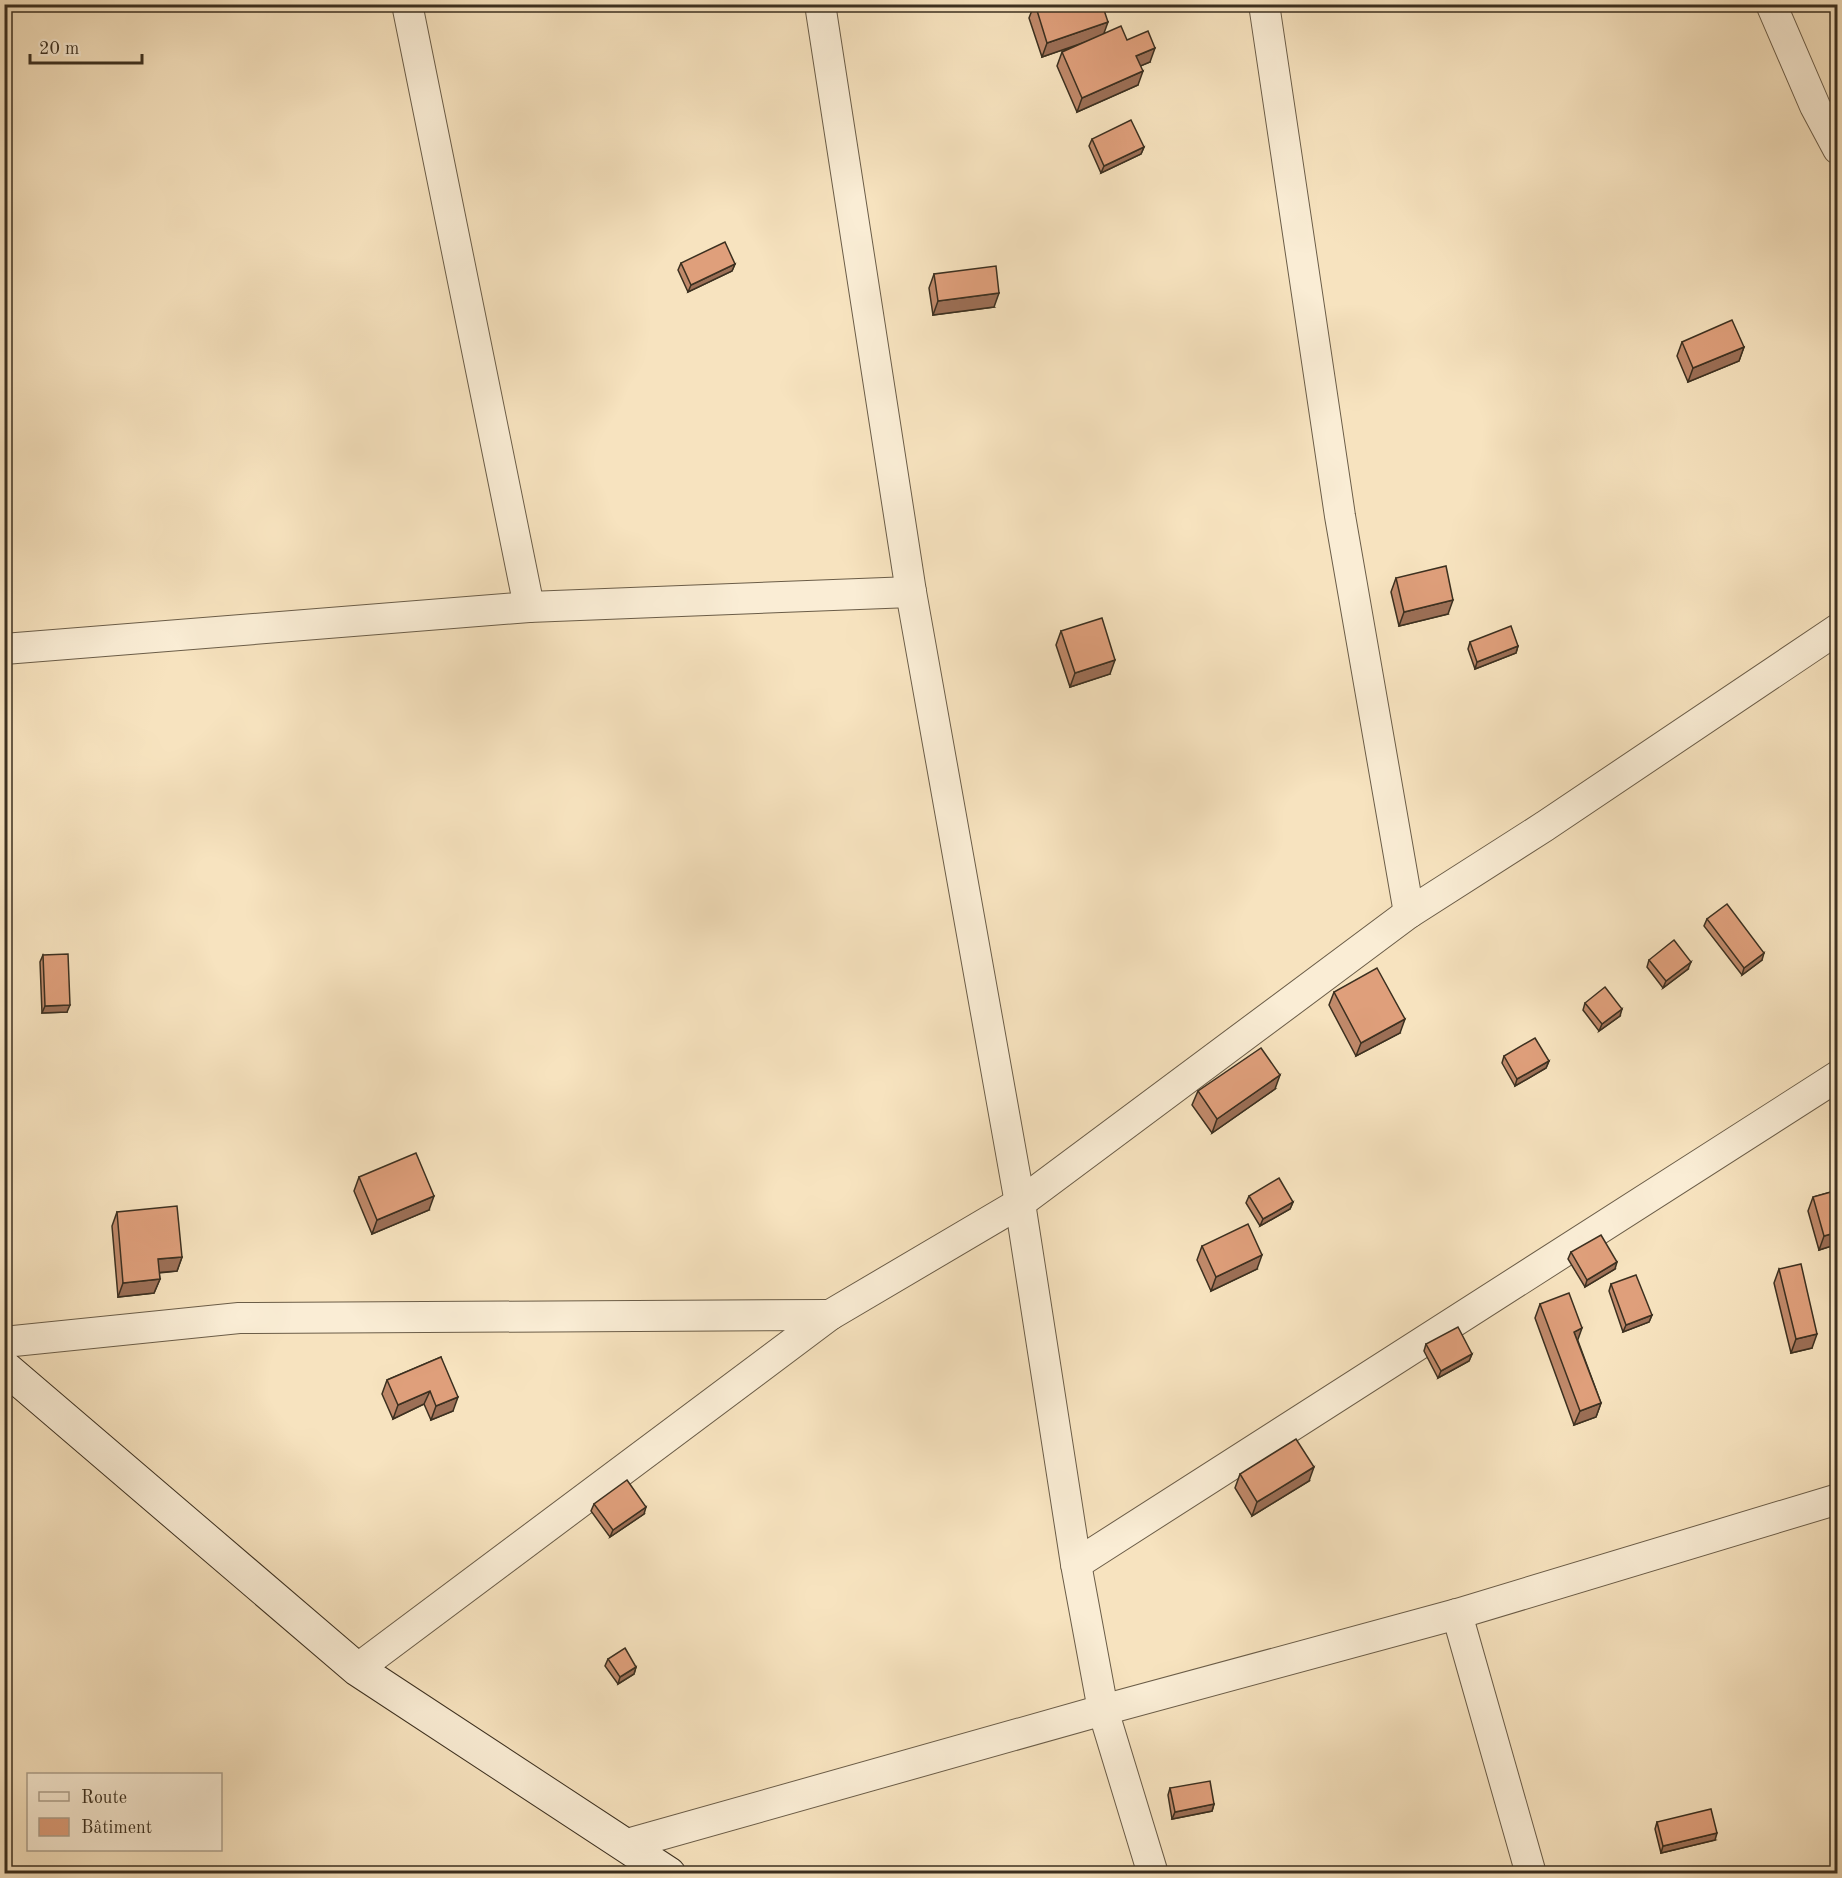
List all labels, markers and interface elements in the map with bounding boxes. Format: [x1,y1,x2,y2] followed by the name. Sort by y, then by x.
[30,27,142,65] scale bar
[39,40,79,58] text: 20 m
[27,1773,222,1851] legend
[81,1789,127,1807] text: Route
[81,1819,152,1837] text: Bâtiment

